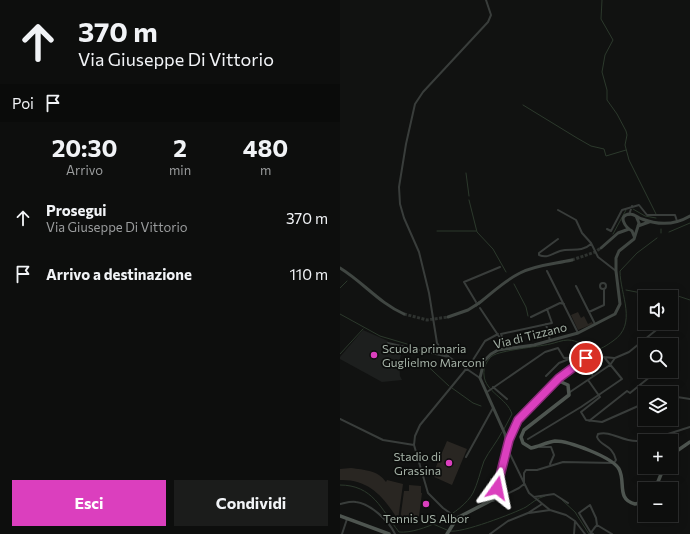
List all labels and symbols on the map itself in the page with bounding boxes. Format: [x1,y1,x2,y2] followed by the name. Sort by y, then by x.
[492,319,568,351] street label: Via di Tizzano
[382,341,485,369] place label: Scuola primaria Guglielmo Marconi
[569,341,603,375] pin
[369,350,379,360] marker: Scuola primaria Guglielmo Marconi
[393,449,441,477] place label: Stadio di Grassina
[444,458,454,468] marker: Stadio di Grassina
[476,467,518,509] position arrow
[421,499,431,509] marker: Tennis US Albor
[383,511,469,525] place label: Tennis US Albor

